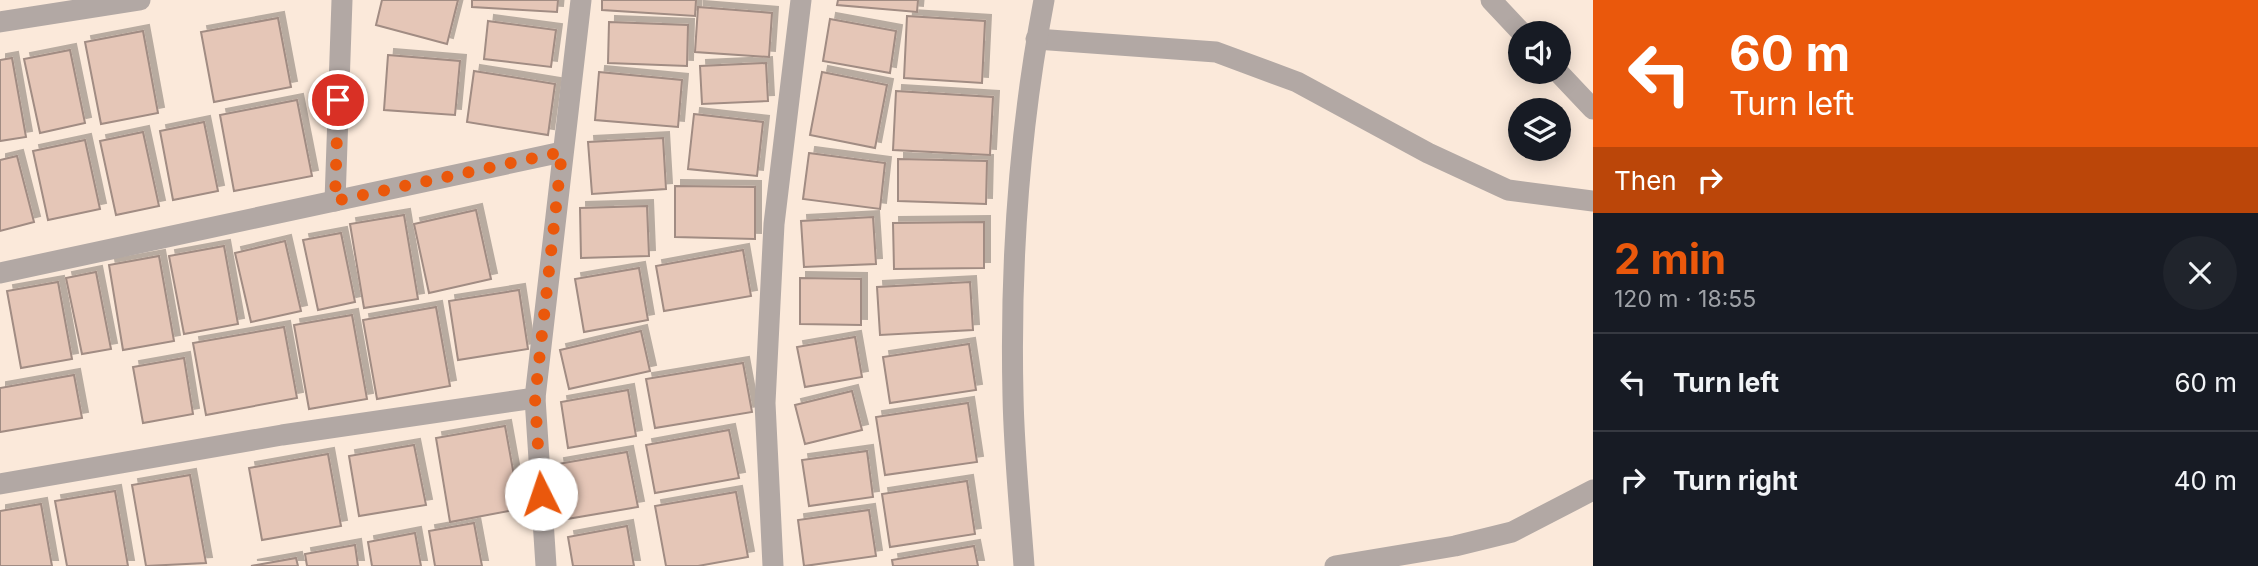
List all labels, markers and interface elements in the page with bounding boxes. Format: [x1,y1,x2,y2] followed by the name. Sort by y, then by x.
[1508,21,1571,161] map controls
[1508,21,1571,84] button: sound
[1729,24,1850,83] text: 60 m
[1614,28,1705,119] icon: left
[308,70,368,130] pin
[319,81,357,119] icon: arrive
[1729,84,1854,123] text: Turn left
[1508,98,1571,161] button: layers
[1691,161,1729,199] icon: right
[1614,165,1677,196] text: Then
[1614,233,1726,284] text: 2 min
[2163,236,2237,310] button: close
[1614,285,1756,313] text: 120 m · 18:55
[1614,363,1652,401] icon: left
[1673,367,1779,398] text: Turn left
[2174,367,2237,398] text: 60 m
[504,457,578,531] position arrow
[1614,461,1652,499] icon: right
[1673,465,1798,496] text: Turn right
[2174,465,2237,496] text: 40 m

